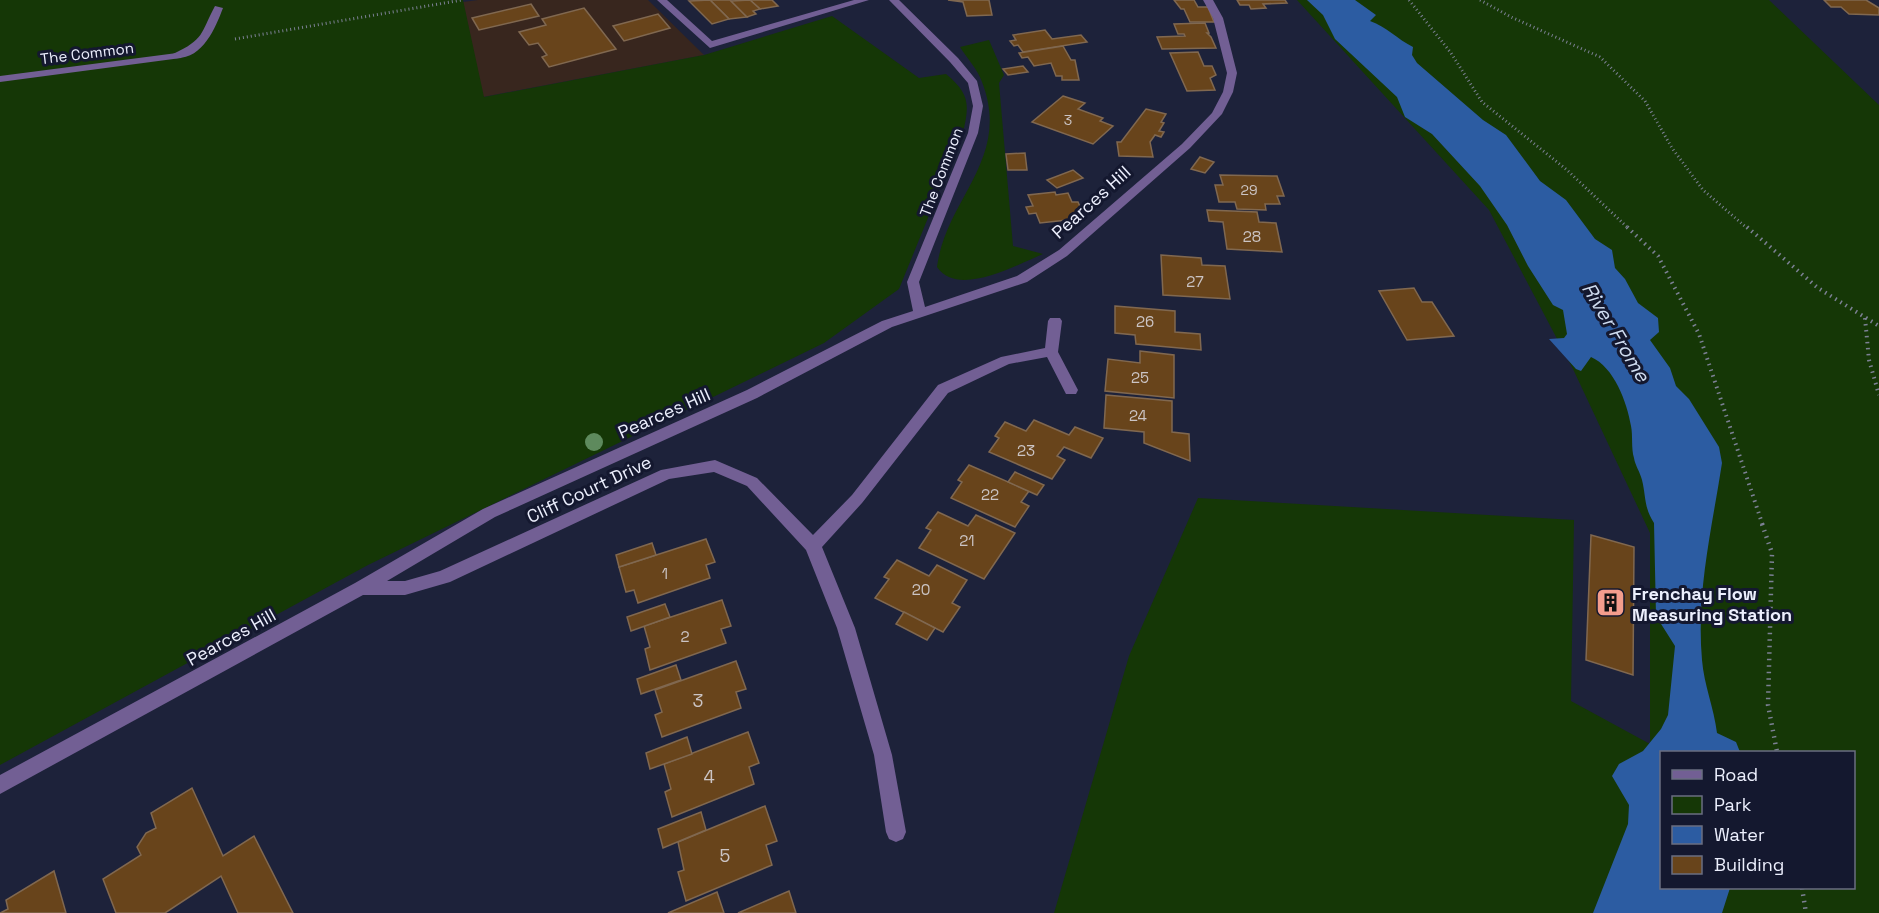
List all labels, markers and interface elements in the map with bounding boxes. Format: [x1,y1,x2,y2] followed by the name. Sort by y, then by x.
[39,38,135,68] street label: The Common
[1064,111,1072,129] house number: 3
[915,125,967,219] street label: The Common
[1047,160,1135,244] street label: Pearces Hill
[1241,181,1257,199] house number: 29
[1243,227,1261,246] house number: 28
[1186,272,1204,291] house number: 27
[1576,277,1657,388] water label: River Frome
[1136,312,1154,331] house number: 26
[1131,368,1149,387] house number: 25
[614,382,714,444] street label: Pearces Hill
[1129,406,1147,425] house number: 24
[1017,441,1035,460] house number: 23
[523,450,655,528] street label: Cliff Court Drive
[981,485,999,504] house number: 22
[959,531,975,550] house number: 21
[662,564,668,583] house number: 1
[912,580,930,599] house number: 20
[1632,582,1792,626] place label: Frenchay Flow Measuring Station
[1595,587,1627,619] building icon: Frenchay Flow Measuring Station
[182,603,280,671] street label: Pearces Hill
[680,627,690,646] house number: 2
[693,689,703,712] house number: 3
[1660,751,1855,889] legend
[1714,763,1758,786] text: Road
[703,765,715,788] house number: 4
[1714,793,1752,816] text: Park
[1714,823,1765,846] text: Water
[720,844,730,867] house number: 5
[1714,853,1784,876] text: Building

